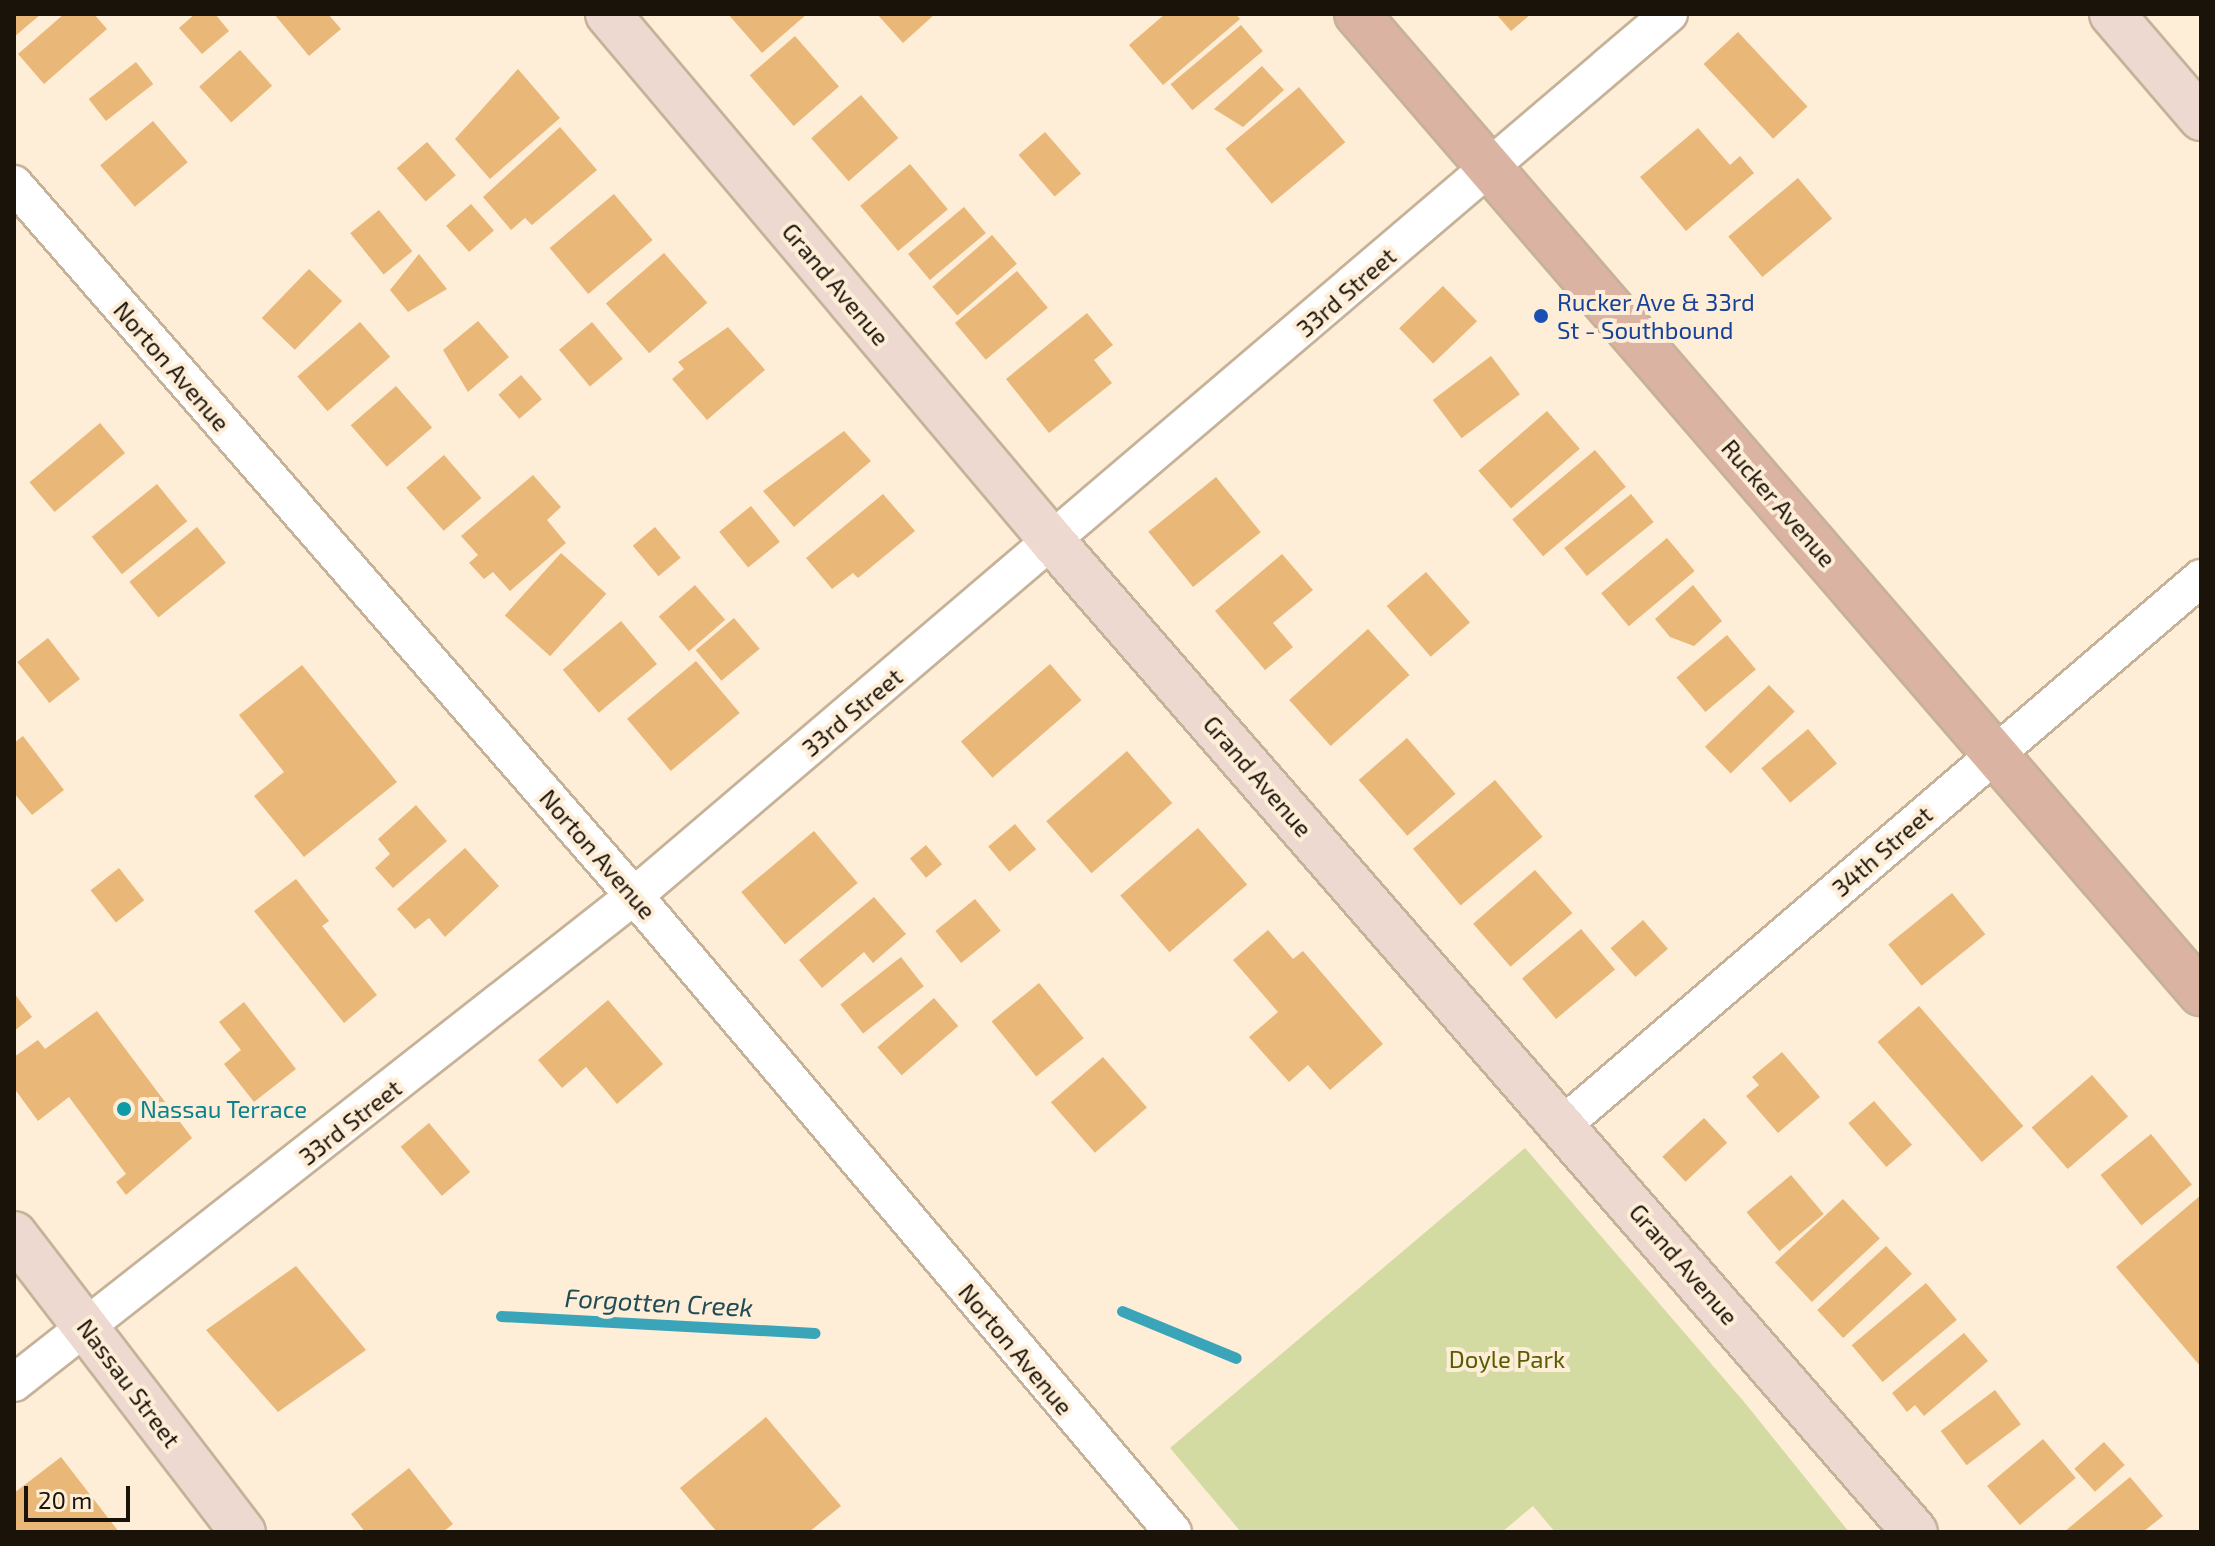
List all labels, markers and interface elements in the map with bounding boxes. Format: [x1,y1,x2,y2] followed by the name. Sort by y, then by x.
[776,217,896,351] street label: Grand Avenue
[1291,241,1401,343] street label: 33rd Street
[1557,288,1756,344] place label: Rucker Ave & 33rd St - Southbound
[108,295,236,437] street label: Norton Avenue
[1532,307,1550,325] marker: Rucker Ave & 33rd St - Southbound
[1716,433,1842,573] street label: Rucker Avenue
[796,662,908,762] street label: 33rd Street
[1197,709,1319,843] street label: Grand Avenue
[534,783,662,925] street label: Norton Avenue
[1826,800,1938,902] street label: 34th Street
[293,1073,407,1171] street label: 33rd Street
[140,1095,308,1123] place label: Nassau Terrace
[115,1100,133,1118] marker: Nassau Terrace
[1623,1197,1745,1331] street label: Grand Avenue
[953,1277,1079,1421] street label: Norton Avenue
[564,1281,754,1323] water label: Forgotten Creek
[71,1313,187,1453] street label: Nassau Street
[1449,1345,1565,1373] park label: Doyle Park
[28,1470,134,1520] scale bar
[38,1485,92,1514] text: 20 m

